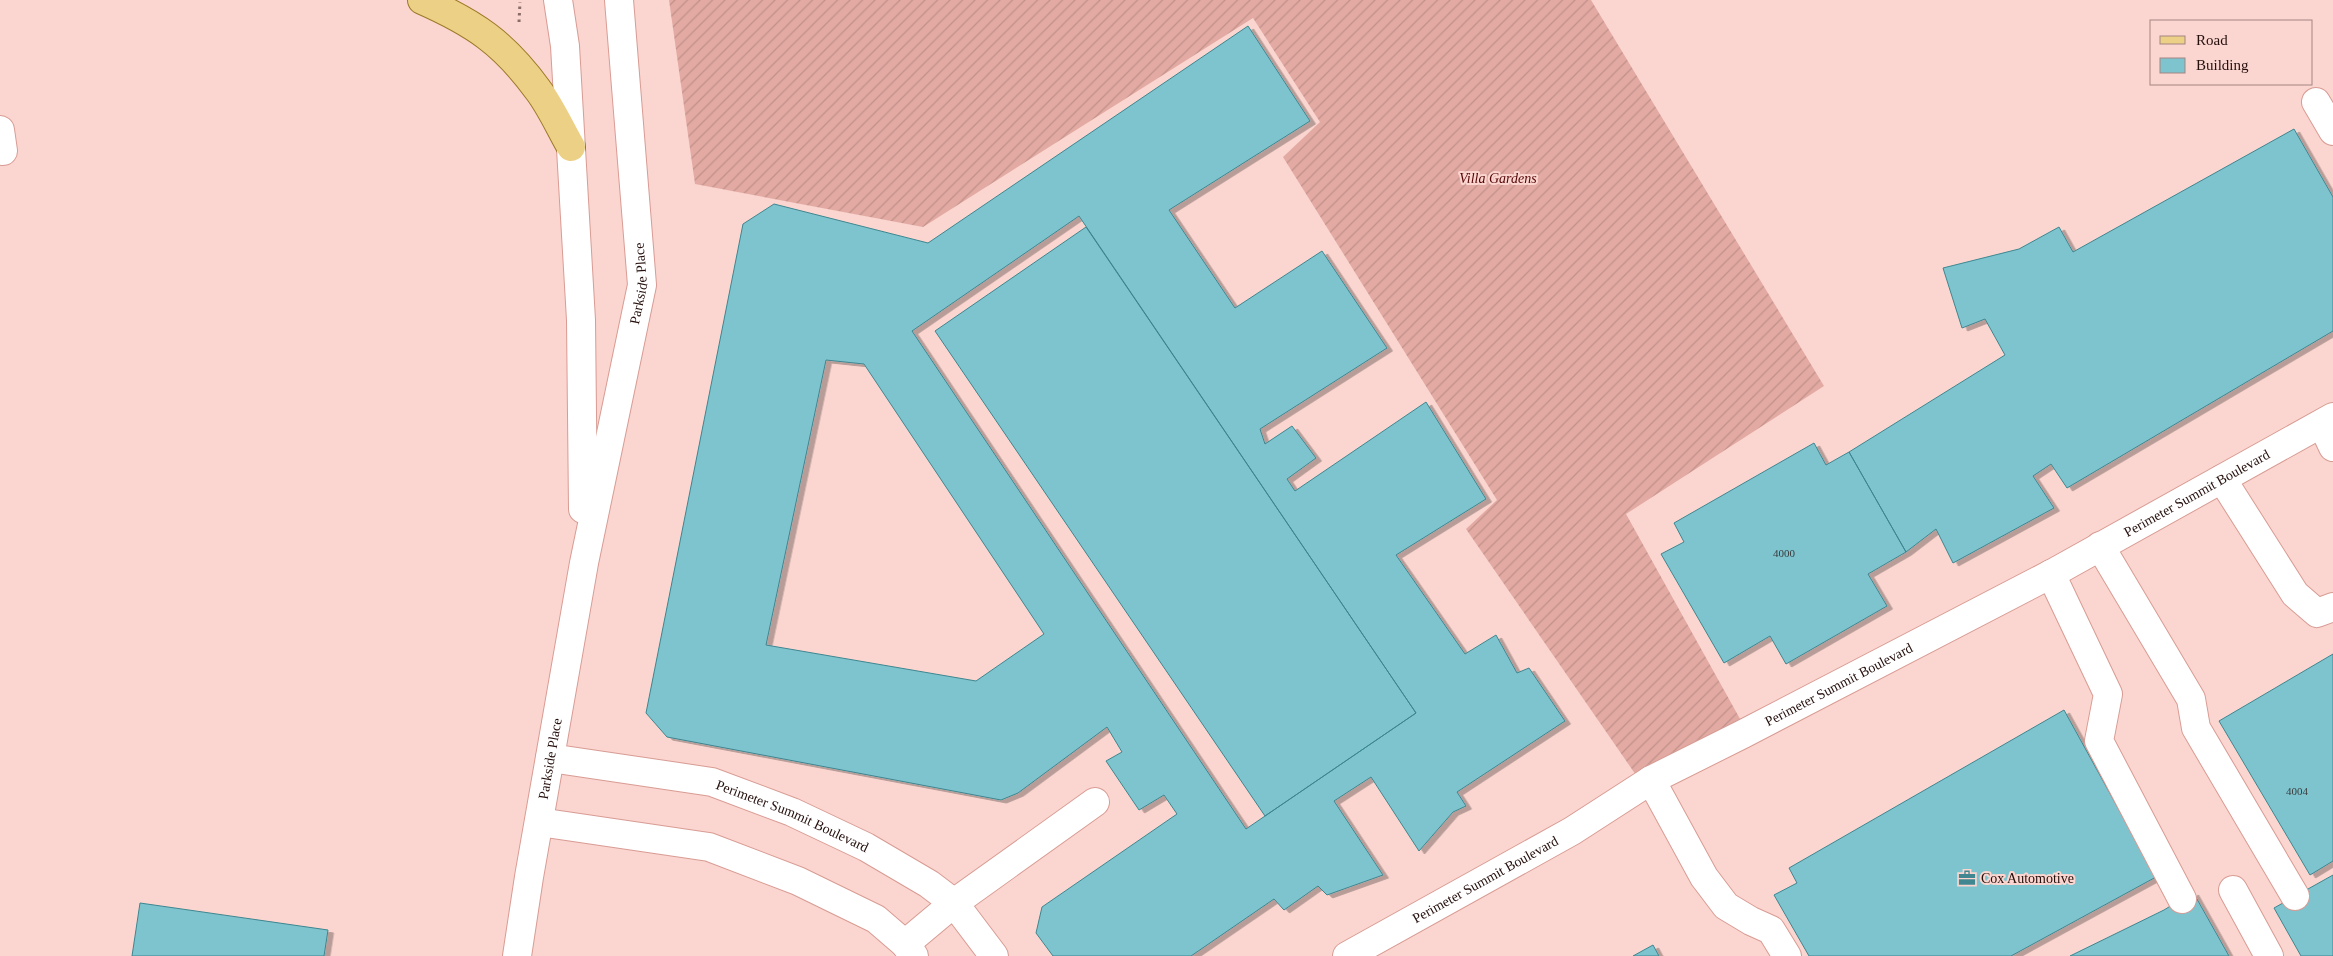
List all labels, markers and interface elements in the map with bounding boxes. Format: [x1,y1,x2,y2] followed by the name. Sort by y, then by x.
[2150,20,2313,85] legend
[2196,32,2228,48] text: Road
[2196,57,2249,73] text: Building
[1459,171,1537,186] park label: Villa Gardens
[627,242,650,325] street label: Parkside Place
[2121,446,2272,539] street label: Perimeter Summit Boulevard
[1773,547,1796,559] house number: 4000
[1762,640,1915,729] street label: Perimeter Summit Boulevard
[535,717,564,800] street label: Parkside Place
[714,777,871,855] street label: Perimeter Summit Boulevard
[2286,785,2309,797] house number: 4004
[1410,833,1561,926] street label: Perimeter Summit Boulevard
[1957,868,1977,888] office icon: Cox Automotive
[1981,871,2074,886] place label: Cox Automotive

